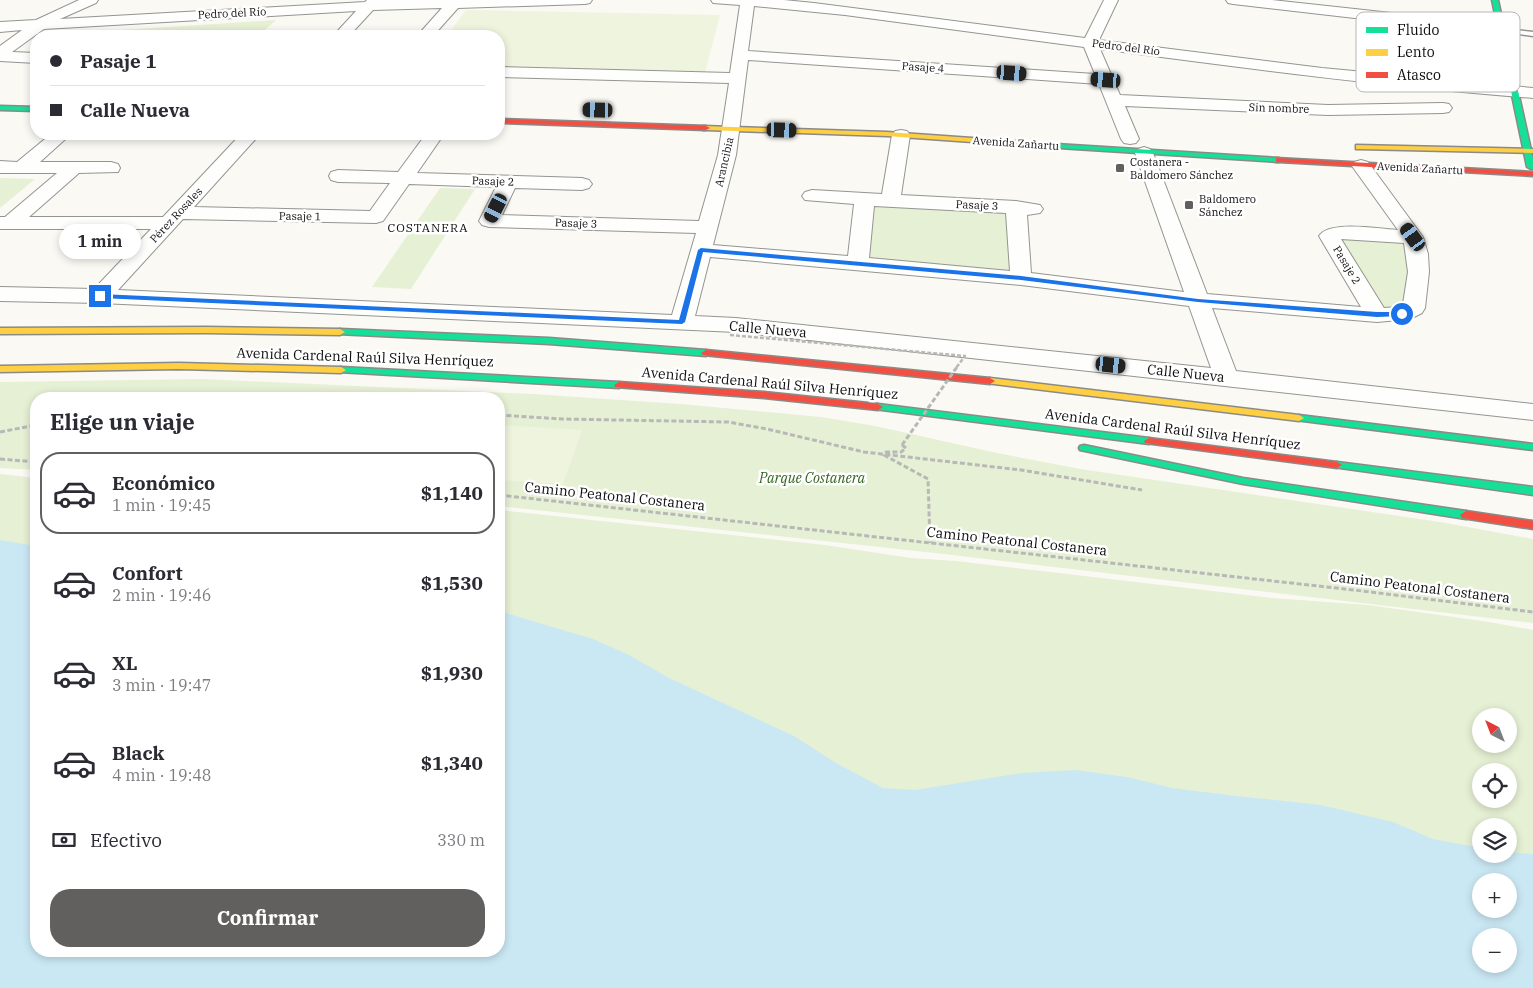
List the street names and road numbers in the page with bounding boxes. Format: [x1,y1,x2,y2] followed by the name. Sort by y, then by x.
[197,4,267,22] street label: Pedro del Río
[1091,36,1161,58] street label: Pedro del Río
[901,59,945,75] street label: Pasaje 4
[1248,100,1310,116] street label: Sin nombre
[972,133,1060,153] street label: Avenida Zañartu
[711,136,737,188] street label: Arancibia
[1376,159,1464,177] street label: Avenida Zañartu
[472,173,514,189] street label: Pasaje 2
[147,184,205,246] street label: Pérez Rosales
[955,197,999,213] street label: Pasaje 3
[279,209,321,223] street label: Pasaje 1
[555,215,597,231] street label: Pasaje 3
[1330,243,1364,287] street label: Pasaje 2
[728,317,808,341] street label: Calle Nueva
[236,344,494,370] street label: Avenida Cardenal Raúl Silva Henríquez
[1146,360,1226,386] street label: Calle Nueva
[641,363,899,403] street label: Avenida Cardenal Raúl Silva Henríquez
[1044,404,1302,454] street label: Avenida Cardenal Raúl Silva Henríquez
[524,478,706,514] street label: Camino Peatonal Costanera
[926,523,1108,559] street label: Camino Peatonal Costanera
[1329,567,1511,607] street label: Camino Peatonal Costanera

